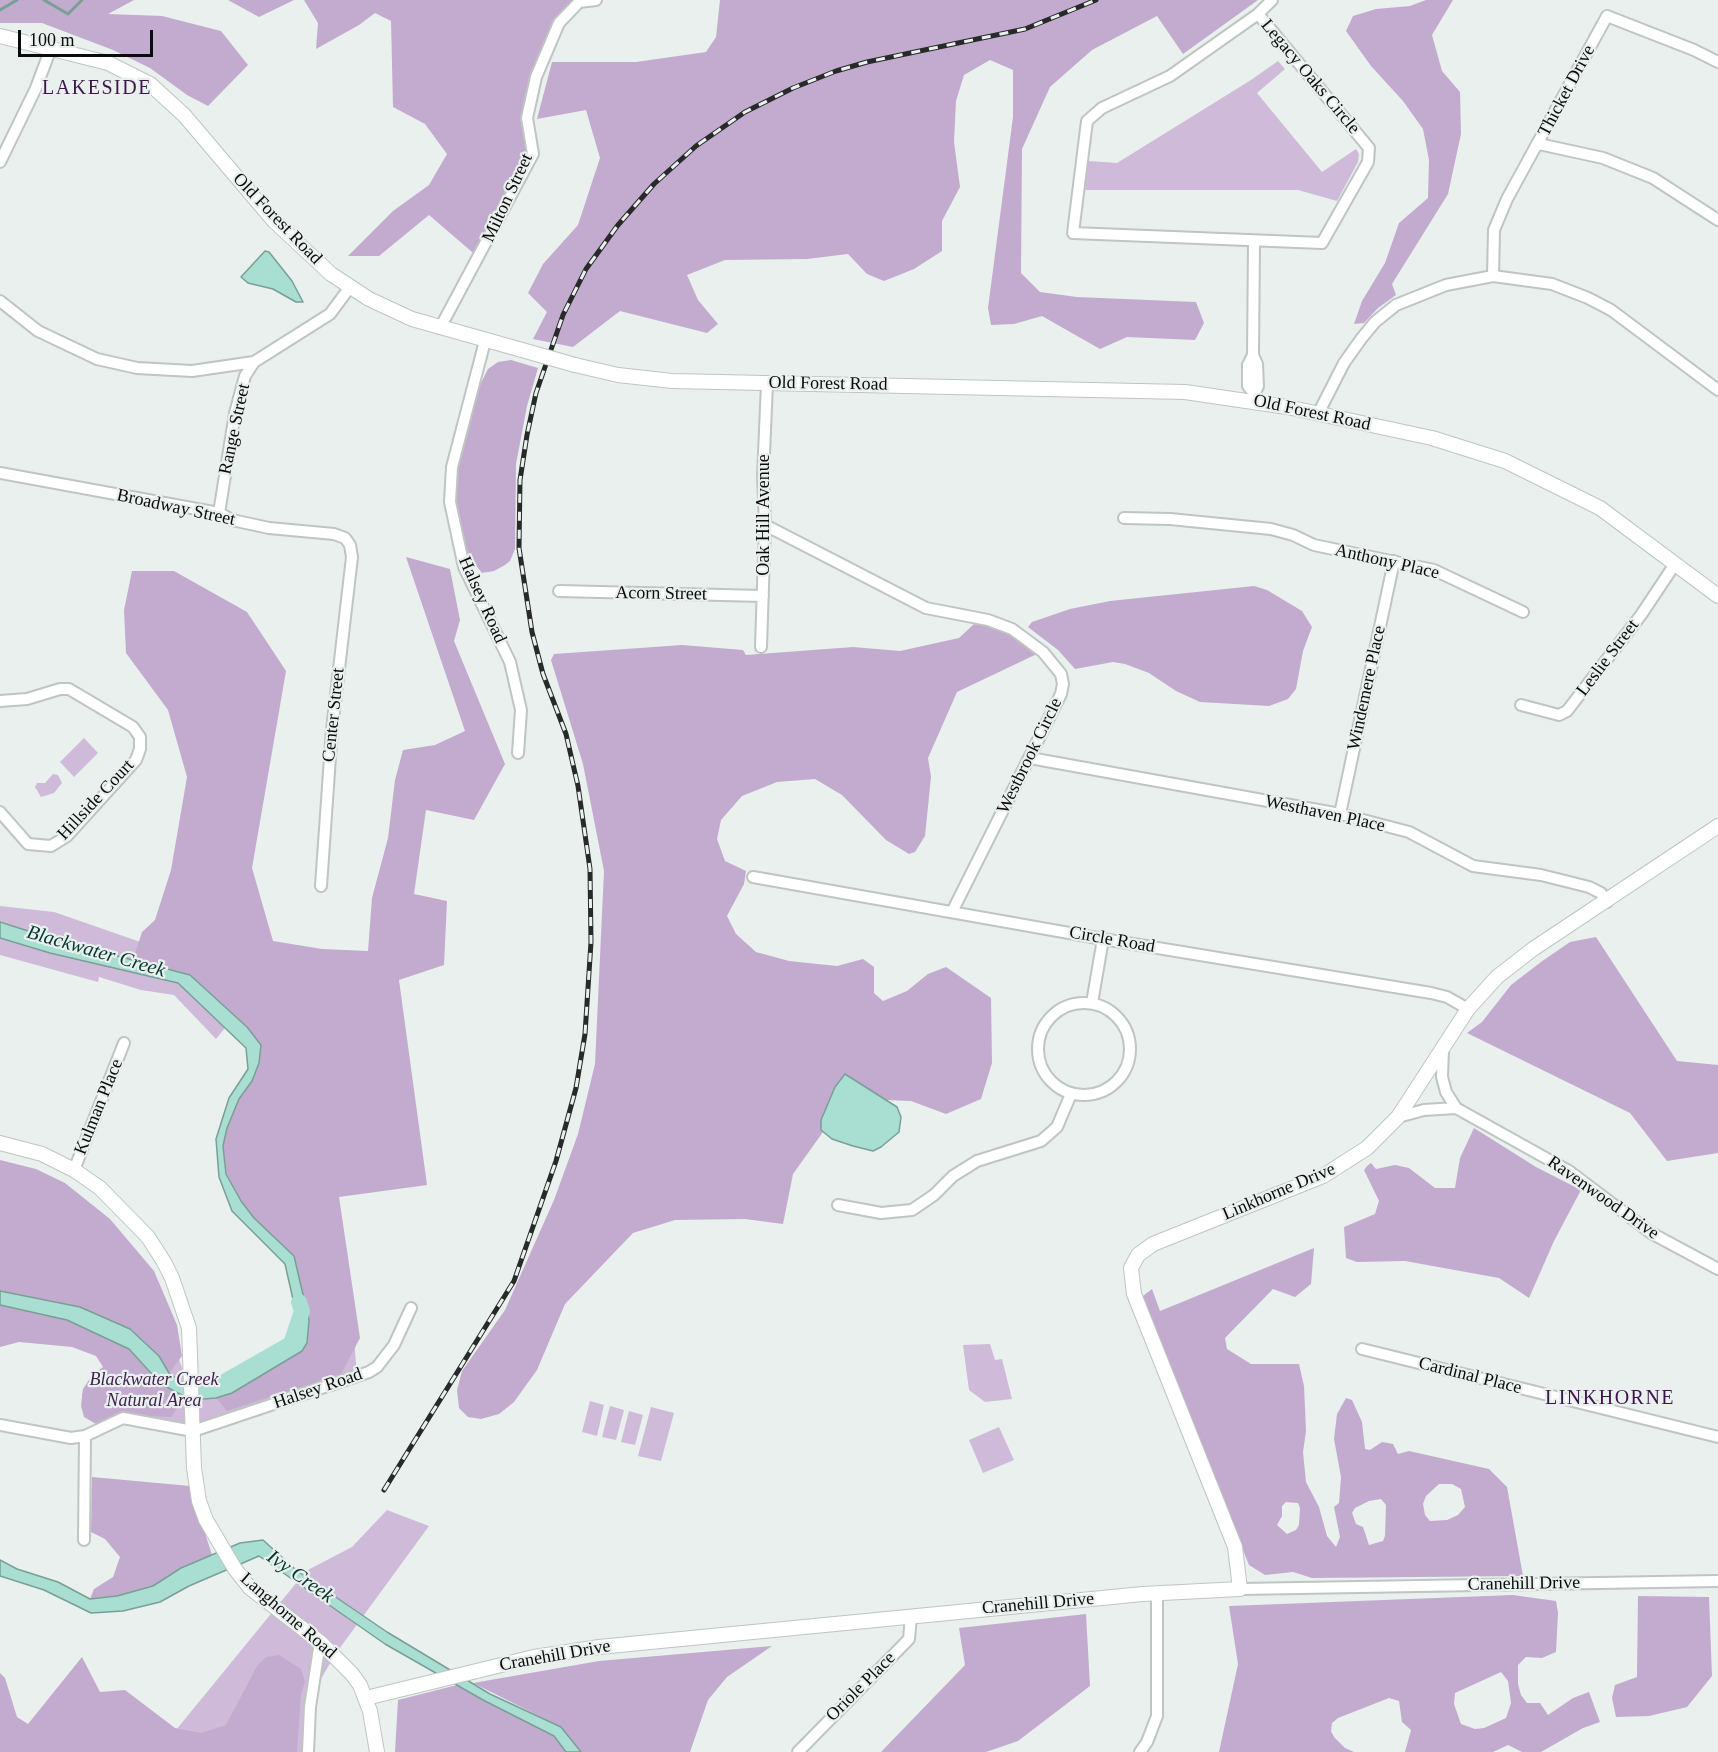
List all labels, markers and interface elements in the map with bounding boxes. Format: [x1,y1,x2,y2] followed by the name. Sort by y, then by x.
[1256,15,1364,139] street label: Legacy Oaks Circle
[21,18,156,56] scale bar
[29,30,75,50] text: 100 m
[1534,42,1600,140] street label: Thicket Drive
[42,77,152,101] district label: LAKESIDE
[478,150,538,246] street label: Milton Street
[228,169,326,269] street label: Old Forest Road
[768,372,888,396] street label: Old Forest Road
[215,382,255,476] street label: Range Street
[1252,390,1372,436] street label: Old Forest Road
[753,454,775,576] street label: Oak Hill Avenue
[115,485,237,531] street label: Broadway Street
[1333,540,1441,584] street label: Anthony Place
[453,553,511,647] street label: Halsey Road
[615,582,707,606] street label: Acorn Street
[1572,615,1644,701] street label: Leslie Street
[1343,624,1391,752] street label: Windemere Place
[318,667,350,763] street label: Center Street
[993,695,1067,817] street label: Westbrook Circle
[53,755,139,845] street label: Hillside Court
[1263,791,1387,837] street label: Westhaven Place
[24,921,168,983] water label: Blackwater Creek
[1068,922,1156,958] street label: Circle Road
[70,1056,128,1158] street label: Kulman Place
[1543,1151,1663,1245] street label: Ravenwood Drive
[1219,1159,1339,1225] street label: Linkhorne Drive
[1416,1353,1524,1399] street label: Cardinal Place
[271,1364,365,1414] street label: Halsey Road
[90,1369,218,1412] park label: Blackwater Creek Natural Area
[1545,1387,1675,1411] district label: LINKHORNE
[262,1545,338,1609] water label: Ivy Creek
[235,1568,341,1664] street label: Langhorne Road
[1468,1572,1580,1596] street label: Cranehill Drive
[981,1588,1095,1620] street label: Cranehill Drive
[498,1636,612,1676] street label: Cranehill Drive
[822,1648,900,1726] street label: Oriole Place

